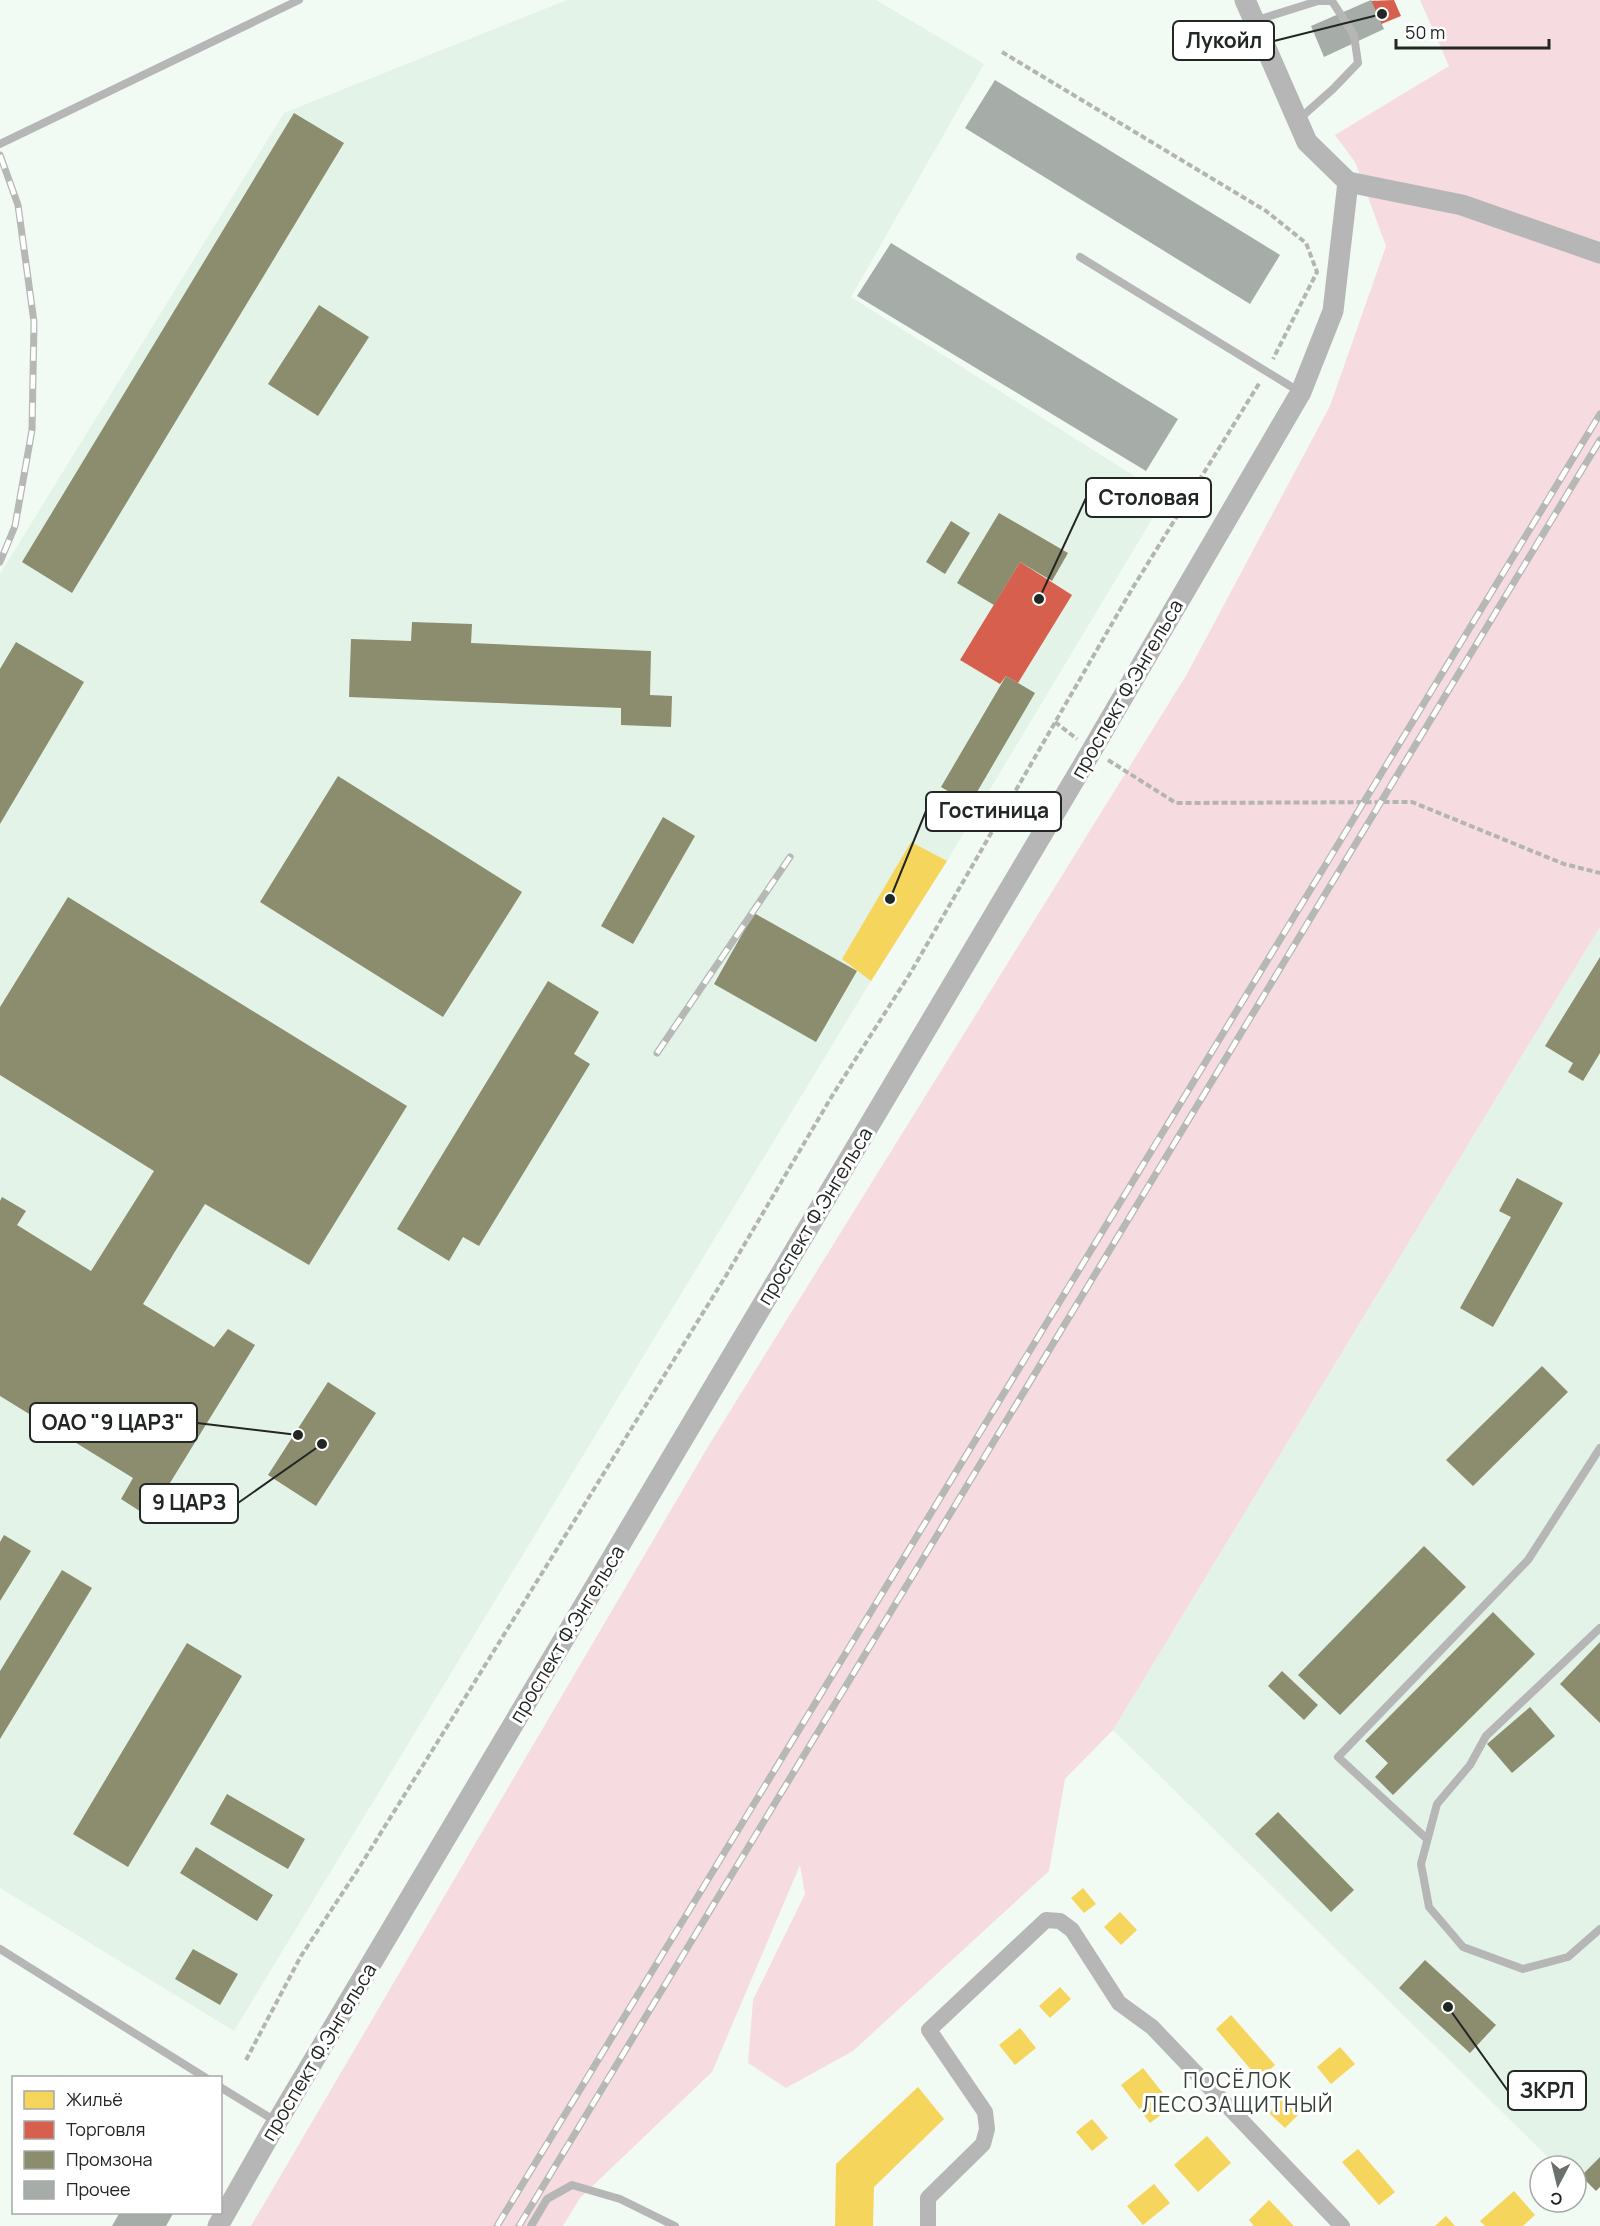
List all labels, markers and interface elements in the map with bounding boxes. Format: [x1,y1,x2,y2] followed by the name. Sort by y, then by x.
[1396,12,1549,50] scale bar
[1405,20,1445,44] text: 50 m
[1173,21,1274,60] callout: Лукойл
[1186,26,1262,54] text: Лукойл
[1086,478,1211,517] callout: Столовая
[1098,483,1200,511] text: Столовая
[1064,594,1189,783] street label: проспект Ф.Энгельса
[926,792,1061,831] callout: Гостиница
[939,796,1049,824] text: Гостиница
[751,1122,878,1310] street label: проспект Ф.Энгельса
[30,1403,197,1442] callout: ОАО "9 ЦАРЗ"
[42,1408,184,1436] text: ОАО "9 ЦАРЗ"
[140,1484,238,1523] callout: 9 ЦАРЗ
[152,1488,226,1516] text: 9 ЦАРЗ
[503,1540,630,1728] street label: проспект Ф.Энгельса
[255,1958,382,2146] street label: проспект Ф.Энгельса
[1142,2066,1334,2118] district label: ПОСЁЛОК ЛЕСОЗАЩИТНЫЙ
[1508,2071,1586,2110] callout: ЗКРЛ
[12,2076,222,2214] legend
[1520,2076,1574,2104] text: ЗКРЛ
[66,2087,123,2111] text: Жильё
[66,2117,145,2141] text: Торговля
[66,2147,153,2171] text: Промзона
[1528,2154,1588,2214] north arrow
[66,2177,131,2201] text: Прочее
[1549,2187,1563,2211] text: С

